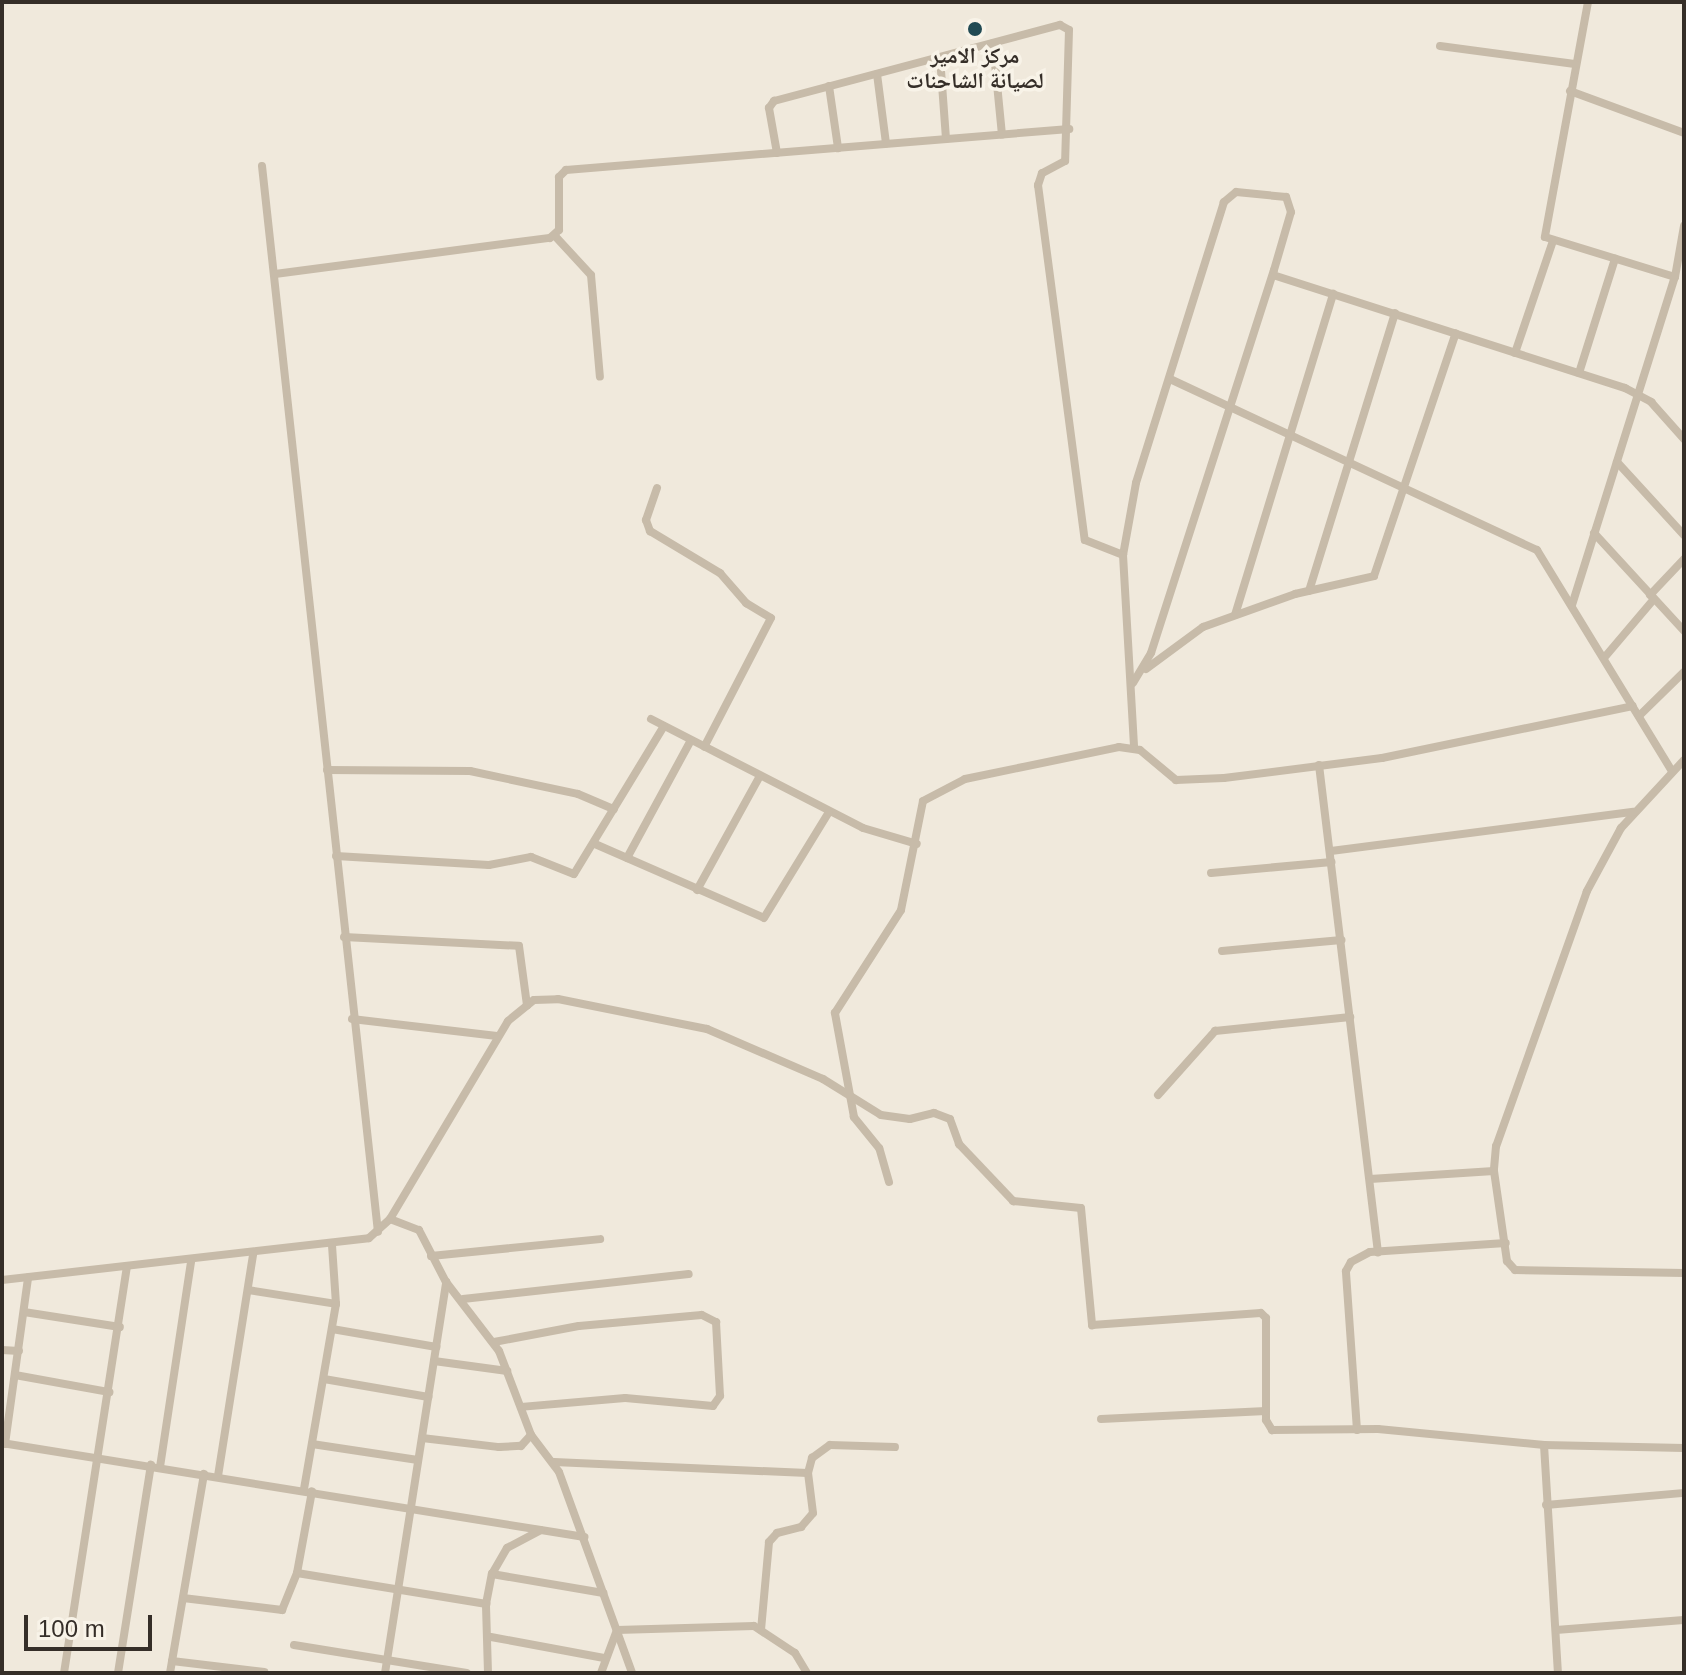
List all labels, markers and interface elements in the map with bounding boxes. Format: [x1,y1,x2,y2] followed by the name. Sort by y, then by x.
[966,20,984,38] marker: مركز الامير لصيانة الشاحنات
[906,42,1044,94] place label: مركز الامير لصيانة الشاحنات
[28,1599,156,1649] scale bar
[38,1615,105,1642] text: 100 m

